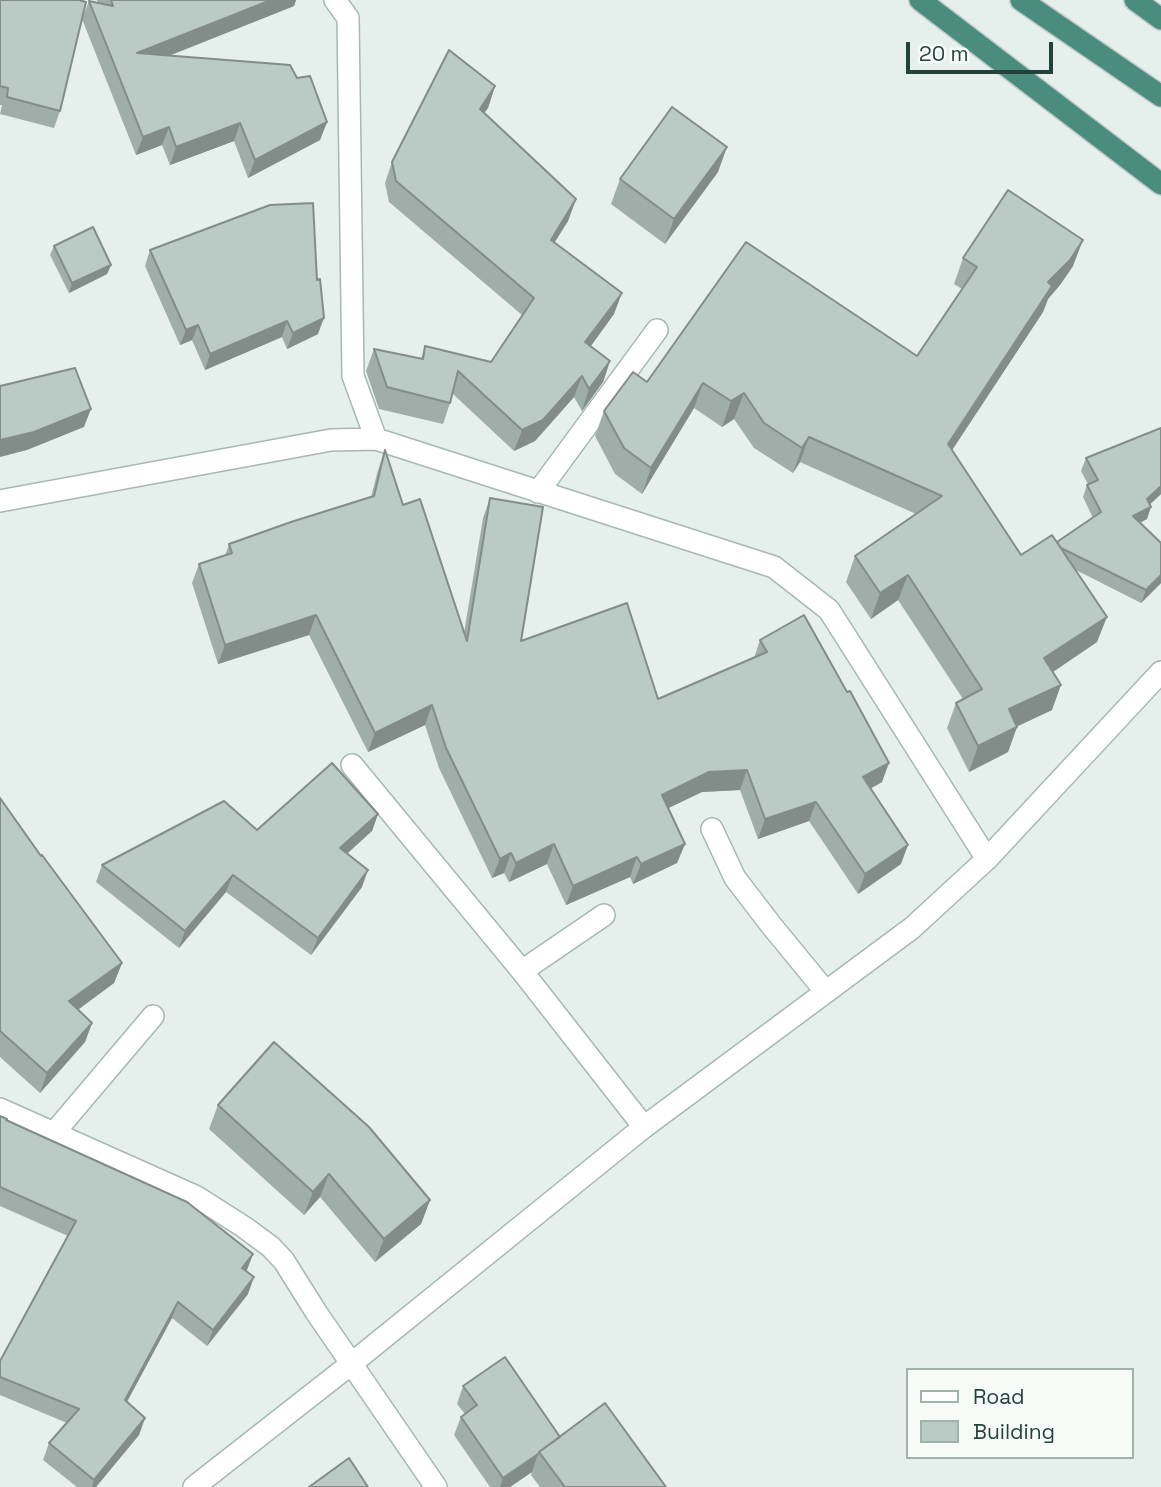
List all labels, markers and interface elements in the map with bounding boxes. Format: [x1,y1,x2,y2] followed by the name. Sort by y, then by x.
[909,28,1056,72] scale bar
[919,40,969,67] text: 20 m
[906,1368,1133,1459] legend
[973,1383,1025,1410] text: Road
[973,1418,1055,1445] text: Building

